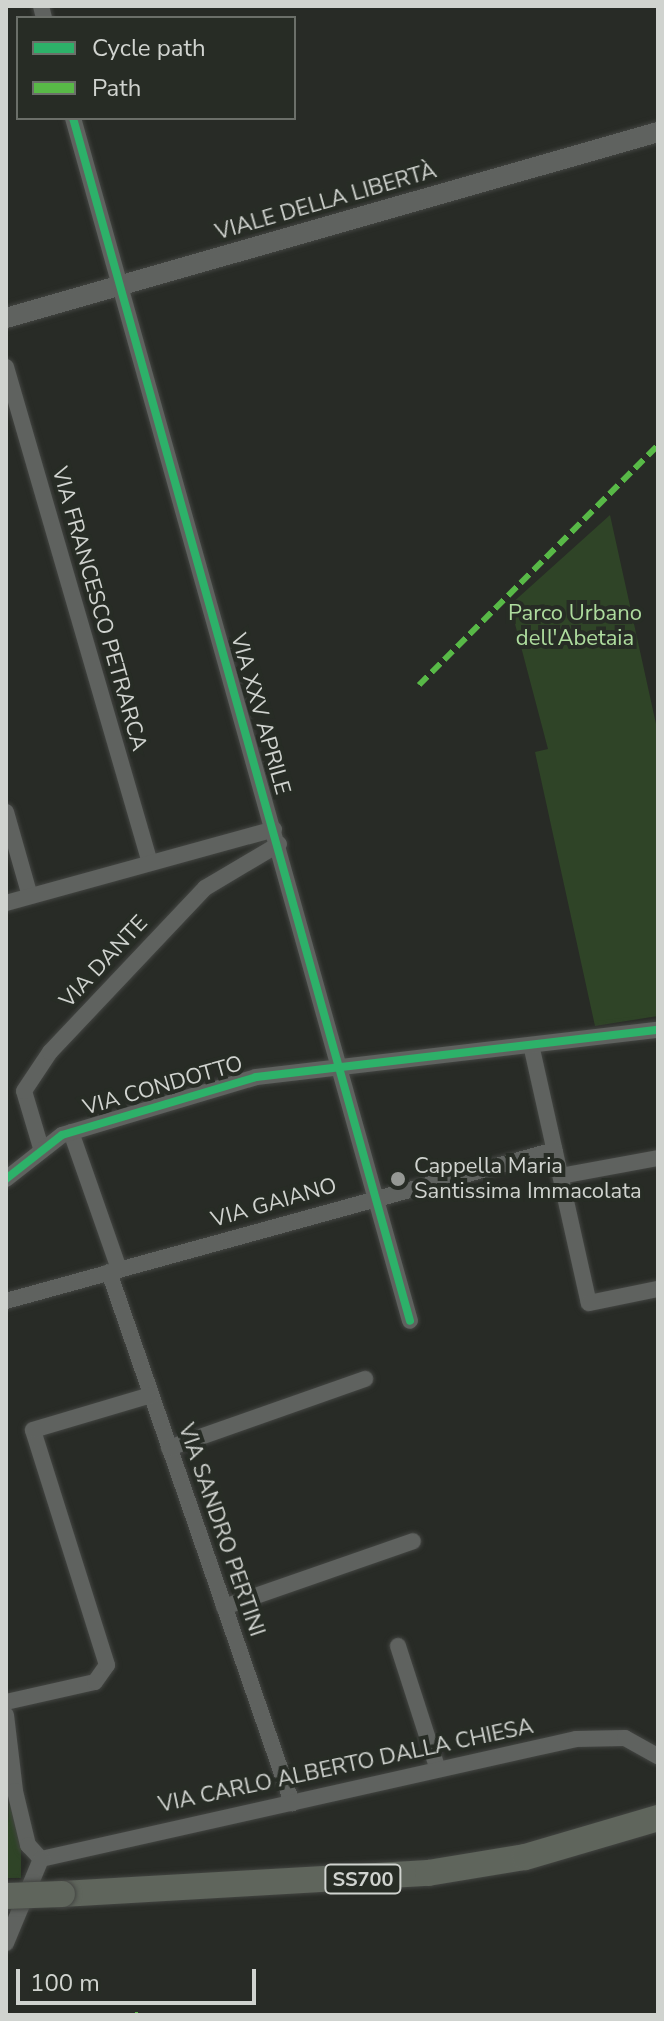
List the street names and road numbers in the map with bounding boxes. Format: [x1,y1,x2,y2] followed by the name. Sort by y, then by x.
[212,158,440,246] street label: VIALE DELLA LIBERTÀ
[46,464,152,754] street label: VIA FRANCESCO PETRARCA
[224,630,296,798] street label: VIA XXV APRILE
[54,910,154,1014] street label: VIA DANTE
[80,1051,246,1121] street label: VIA CONDOTTO
[208,1172,340,1234] street label: VIA GAIANO
[172,1420,270,1640] street label: VIA SANDRO PERTINI
[156,1713,536,1819] street label: VIA CARLO ALBERTO DALLA CHIESA
[323,1863,403,1895] road number: SS700

